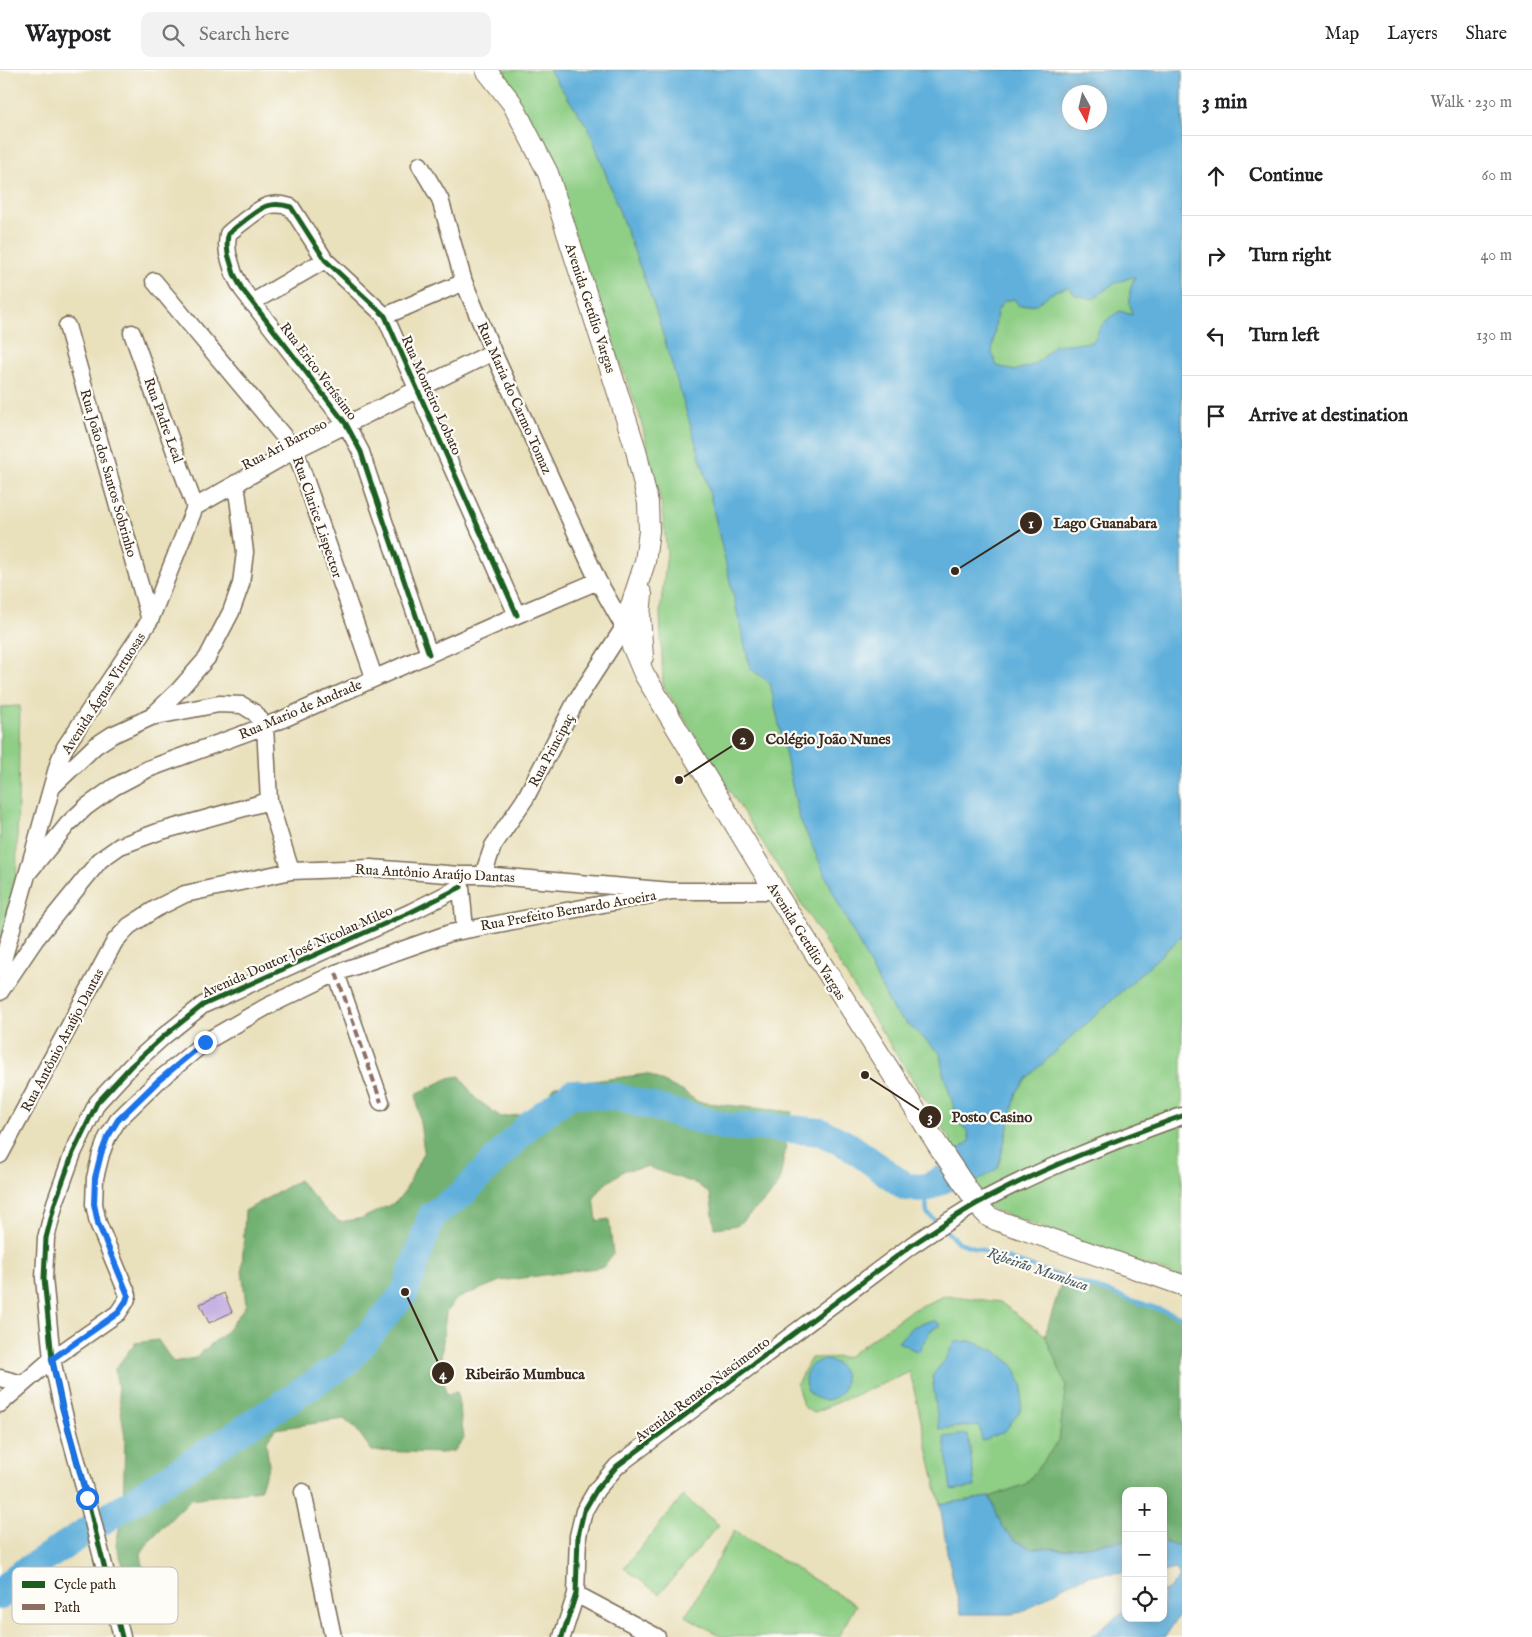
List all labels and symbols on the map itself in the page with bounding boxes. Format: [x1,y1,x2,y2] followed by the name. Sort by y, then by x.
[1062,85,1107,130] north arrow
[560,240,620,375] street label: Avenida Getúlio Vargas
[276,319,361,424] street label: Rua Erico Veríssimo
[472,320,556,478] street label: Rua Maria do Carmo Tomaz
[397,333,466,458] street label: Rua Monteiro Lobato
[139,375,187,466] street label: Rua Padre Leal
[75,387,141,560] street label: Rua João dos Santos Sobrinho
[239,415,331,475] street label: Rua Ari Barroso
[288,454,346,580] street label: Rua Clarice Lispector
[1018,508,1167,538] callout: Lago Guanabara
[1028,514,1034,533] text: 1
[1053,514,1157,533] text: Lago Guanabara
[56,629,150,759] street label: Avenida Águas Virtuosas
[236,676,365,744] street label: Rua Mario de Andrade
[525,711,579,790] street label: Rua Principaç
[730,724,901,754] callout: Colégio João Nunes
[739,730,747,749] text: 2
[765,730,891,749] text: Colégio João Nunes
[355,861,515,887] street label: Rua Antônio Araújo Dantas
[762,879,850,1004] street label: Avenida Getúlio Vargas
[479,886,658,935] street label: Rua Prefeito Bernardo Aroeira
[198,901,396,1003] street label: Avenida Doutor José Nicolau Mileo
[17,965,108,1115] street label: Rua Antônio Araújo Dantas
[194,1031,217,1054] route end
[917,1102,1043,1132] callout: Posto Casino
[927,1108,933,1127] text: 3
[952,1108,1032,1127] text: Posto Casino
[985,1243,1091,1296] water label: Ribeirão Mumbuca
[631,1333,774,1447] street label: Avenida Renato Nascimento
[430,1358,595,1388] callout: Ribeirão Mumbuca
[439,1365,447,1384] text: 4
[465,1365,585,1384] text: Ribeirão Mumbuca
[76,1487,99,1510] route start
[12,1567,178,1624] legend
[54,1576,116,1594] text: Cycle path
[54,1599,81,1617] text: Path

